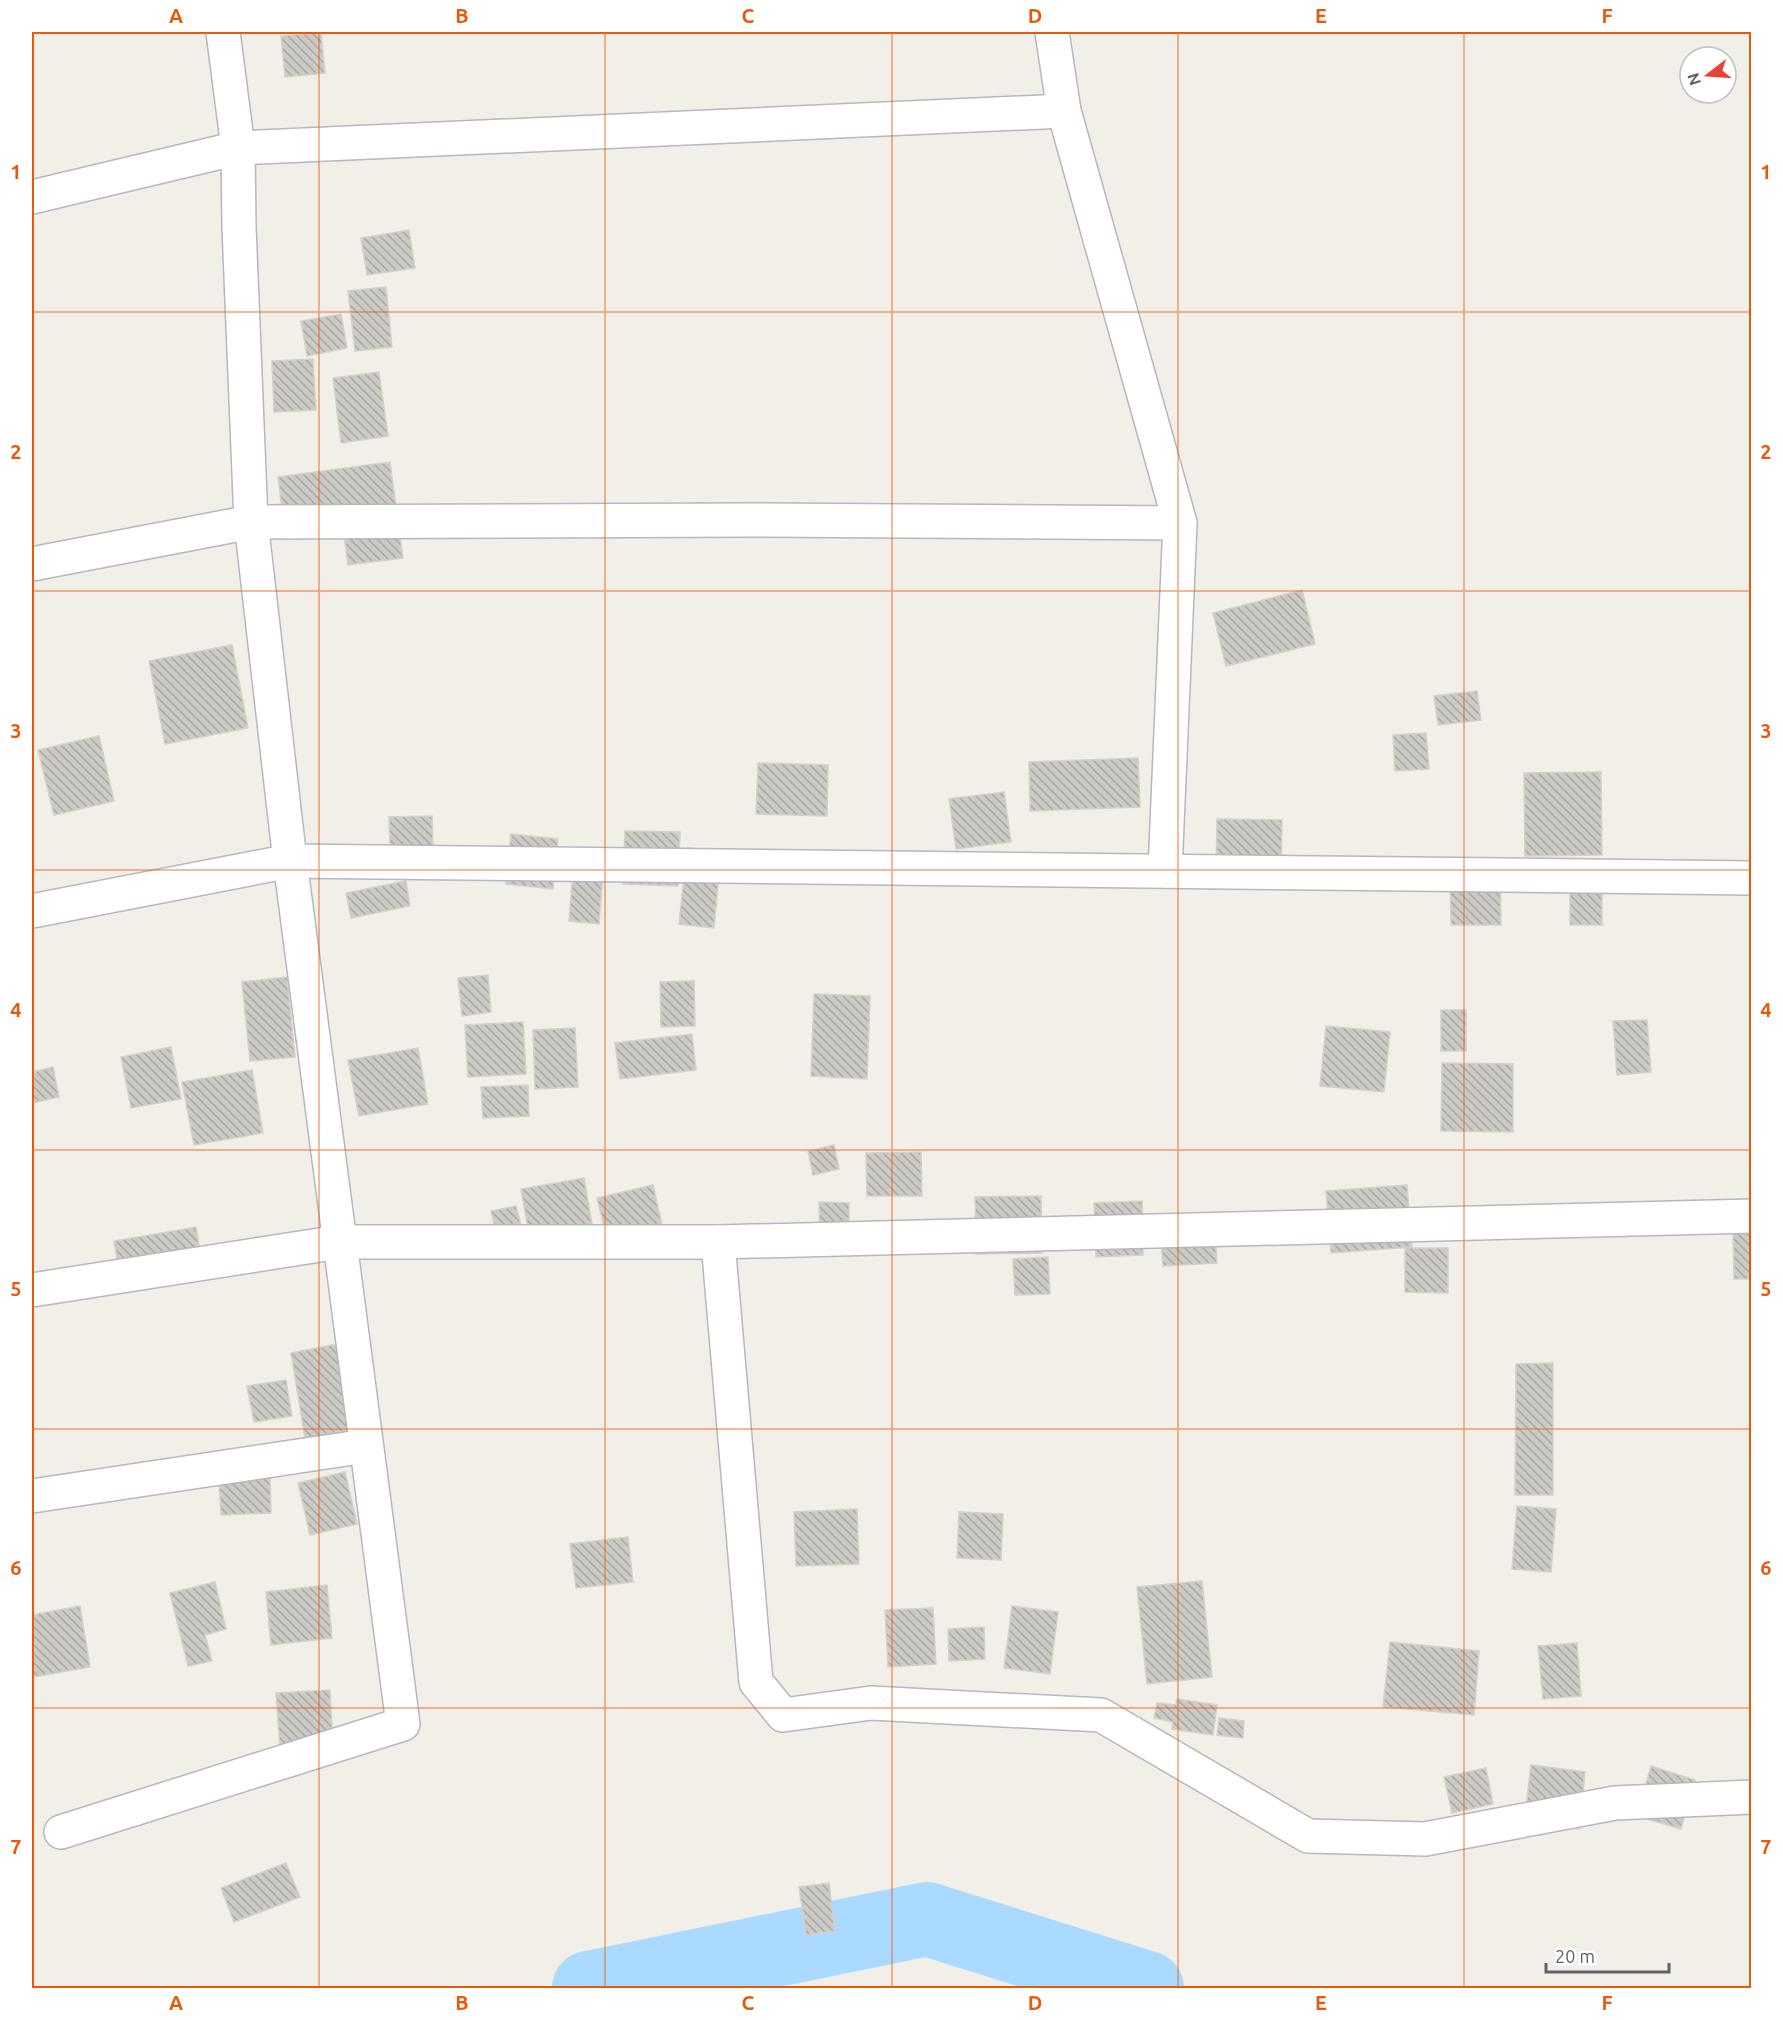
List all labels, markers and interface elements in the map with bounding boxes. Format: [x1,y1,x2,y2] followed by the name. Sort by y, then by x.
[169,4,183,27] text: A
[455,4,469,27] text: B
[742,4,755,27] text: C
[1028,4,1042,27] text: D
[1315,4,1327,27] text: E
[1601,4,1613,27] text: F
[1678,45,1738,105] north arrow
[1683,71,1704,88] text: N
[10,160,22,183] text: 1
[1760,160,1772,183] text: 1
[10,440,22,463] text: 2
[1760,440,1772,463] text: 2
[10,719,22,742] text: 3
[1760,719,1772,742] text: 3
[10,998,22,1021] text: 4
[1760,998,1772,1021] text: 4
[10,1277,22,1300] text: 5
[1760,1277,1772,1300] text: 5
[10,1556,22,1579] text: 6
[1760,1556,1772,1579] text: 6
[10,1835,22,1858] text: 7
[1760,1835,1772,1858] text: 7
[1546,1936,1669,1974] scale bar
[1555,1946,1595,1966] text: 20 m
[169,1991,183,2014] text: A
[455,1991,469,2014] text: B
[742,1991,755,2014] text: C
[1028,1991,1042,2014] text: D
[1315,1991,1327,2014] text: E
[1601,1991,1613,2014] text: F

